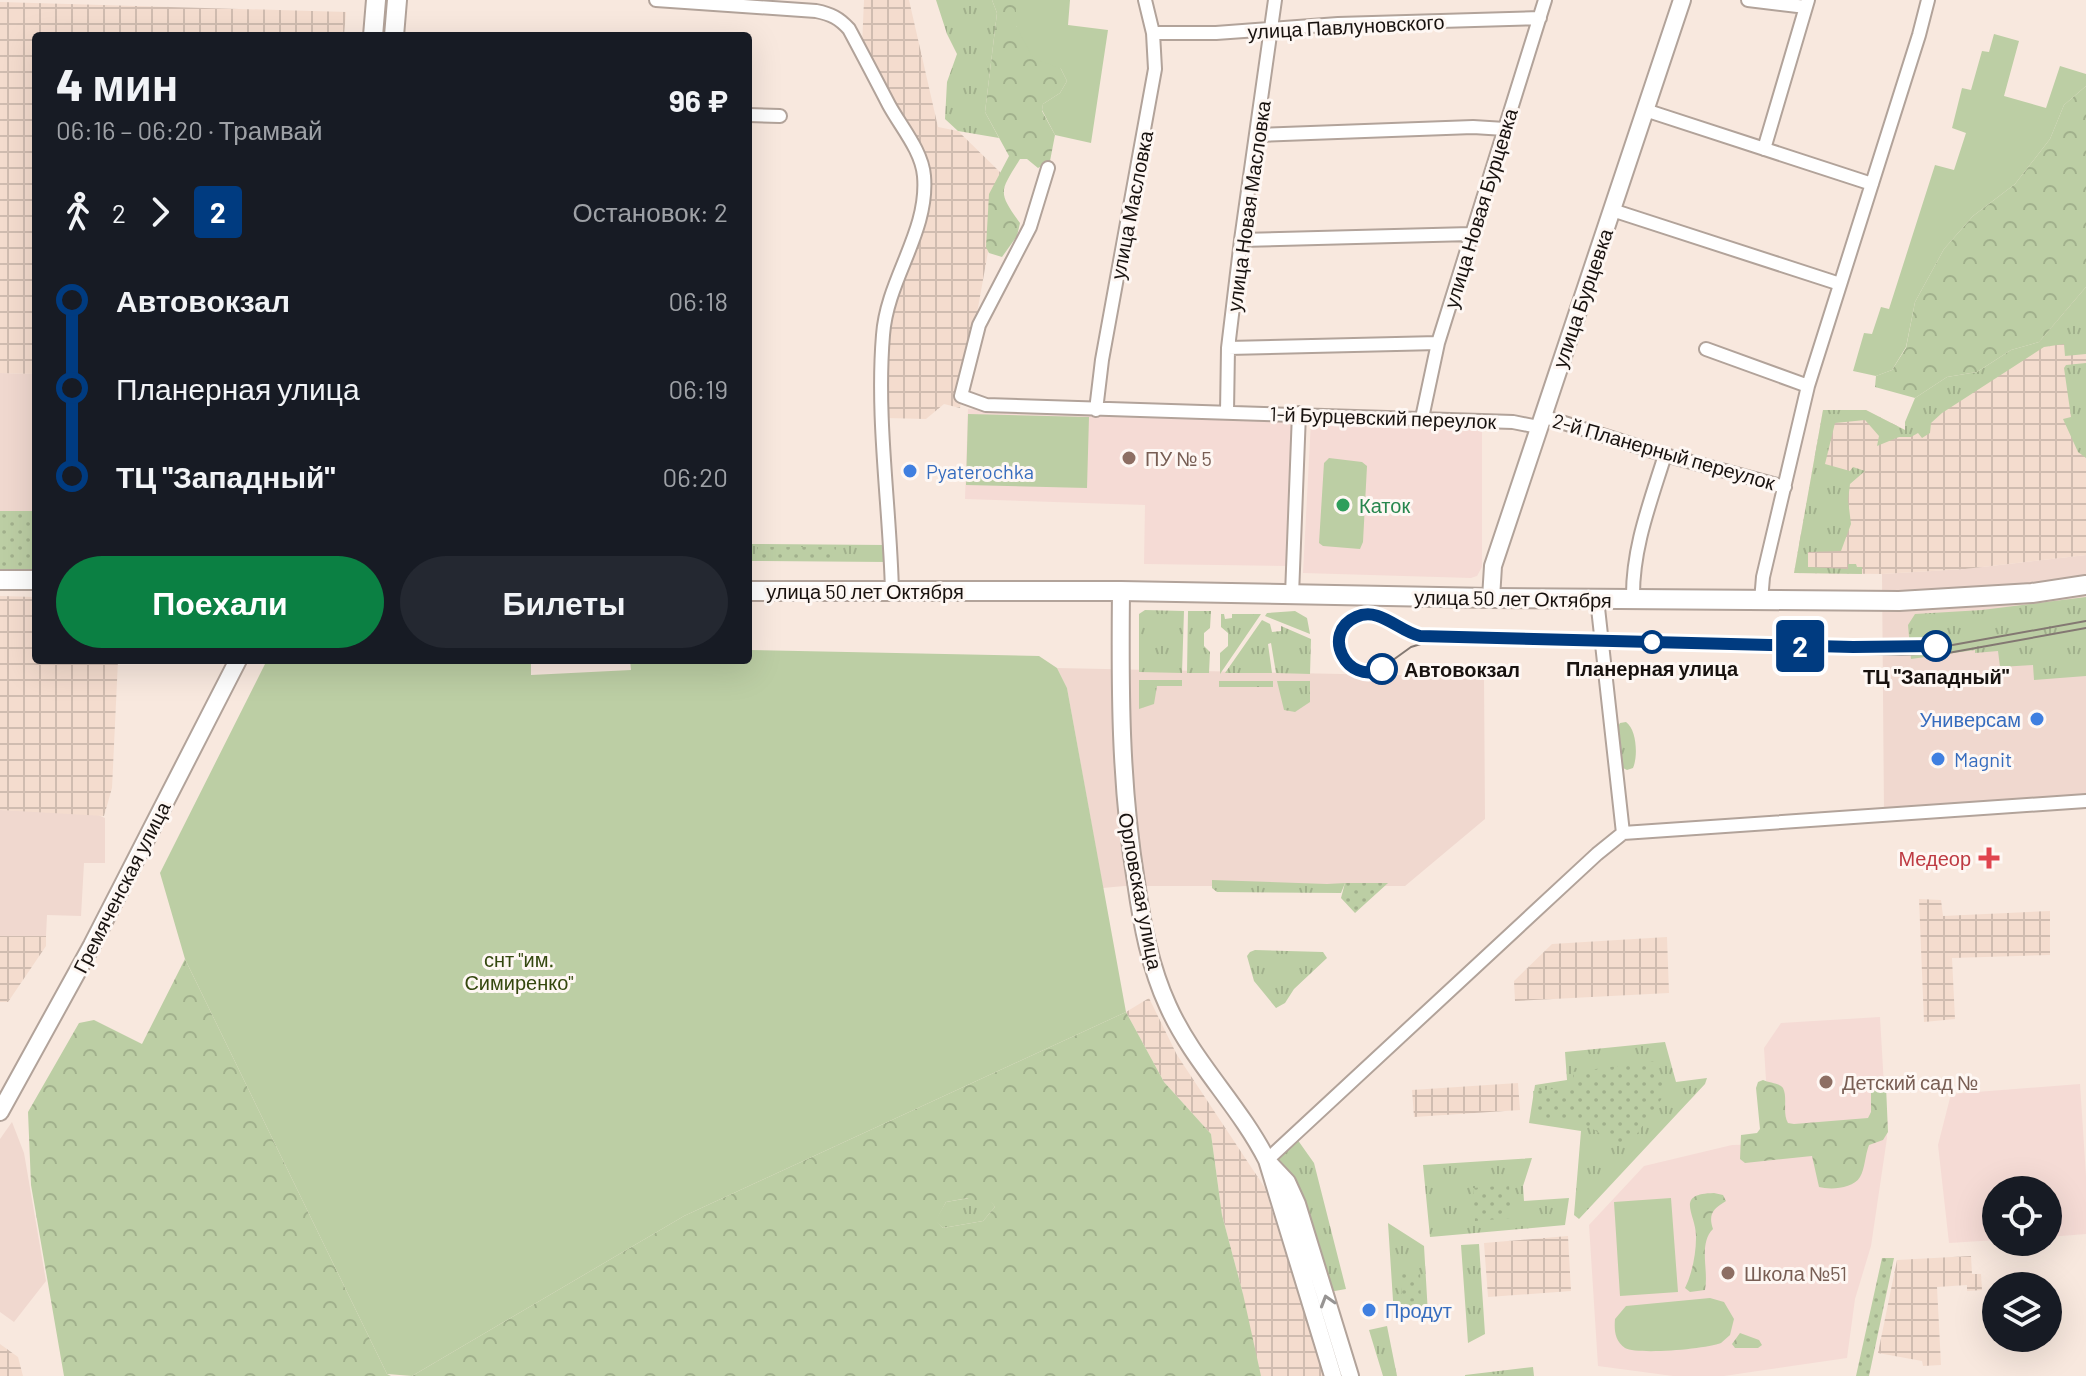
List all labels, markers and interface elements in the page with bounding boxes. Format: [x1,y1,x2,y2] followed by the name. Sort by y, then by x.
[1247,9,1445,43] street label: улица Павлуновского
[56,57,178,110] text: 4 мин
[669,82,728,118] text: 96 ₽
[1221,98,1275,313] street label: улица Новая Масловка
[1438,104,1522,311] street label: улица Новая Бурцевка
[56,114,323,145] text: 06:16 – 06:20 · Трамвай
[1105,128,1157,281] street label: улица Масловка
[56,190,100,234] icon: walk
[138,190,182,234] icon: forward
[210,195,226,229] text: 2
[573,196,728,227] text: Остановок: 2
[112,197,126,228] text: 2
[1547,224,1617,371] street label: улица Бурцевка
[116,282,290,318] text: Автовокзал
[668,285,728,316] text: 06:18
[116,370,360,406] text: Планерная улица
[668,373,728,404] text: 06:19
[1269,401,1497,433] street label: 1-й Бурцевский переулок
[1550,408,1778,494] street label: 2-й Планерный переулок
[1145,446,1212,470] place label: ПУ № 5
[1120,449,1138,467] marker: ПУ № 5
[116,458,335,494] text: ТЦ "Западный"
[926,459,1034,483] place label: Pyaterochka
[662,461,728,492] text: 06:20
[901,462,919,480] marker: Pyaterochka
[1359,493,1410,517] place label: Каток
[1334,496,1352,514] marker: Каток
[56,556,384,648] button: Поехали
[400,556,728,648] button: Билеты
[766,579,964,603] street label: улица 50 лет Октября
[1414,584,1612,612] street label: улица 50 лет Октября
[1774,620,1826,672] line badge: 2
[1792,629,1808,663] text: 2
[1641,631,1663,653] marker: Планерная улица
[1921,631,1951,661] marker: ТЦ "Западный"
[1367,654,1397,684] marker: Автовокзал
[1566,656,1739,680] place label: Планерная улица
[1404,657,1520,681] place label: Автовокзал
[1863,664,2009,688] place label: ТЦ "Западный"
[1919,707,2021,731] place label: Универсам
[2028,710,2046,728] marker: Универсам
[1954,747,2012,771] place label: Magnit
[1929,750,1947,768] marker: Magnit
[67,796,175,977] street label: Гремяченская улица
[1114,810,1168,972] street label: Орловская улица
[1898,846,1971,870] place label: Медеор
[1978,847,2000,869] marker: Медеор
[464,947,574,994] park label: снт "им. Симиренко"
[1842,1070,1978,1094] place label: Детский сад №
[1817,1073,1835,1091] marker: Детский сад №
[1982,1176,2062,1352] map controls
[1982,1176,2062,1256] button: locate
[1744,1261,1847,1285] place label: Школа №51
[1719,1264,1737,1282] marker: Школа №51
[1982,1272,2062,1352] button: layers
[1320,1295,1336,1309] one-way arrow
[1385,1298,1452,1322] place label: Продут
[1360,1301,1378,1319] marker: Продут

